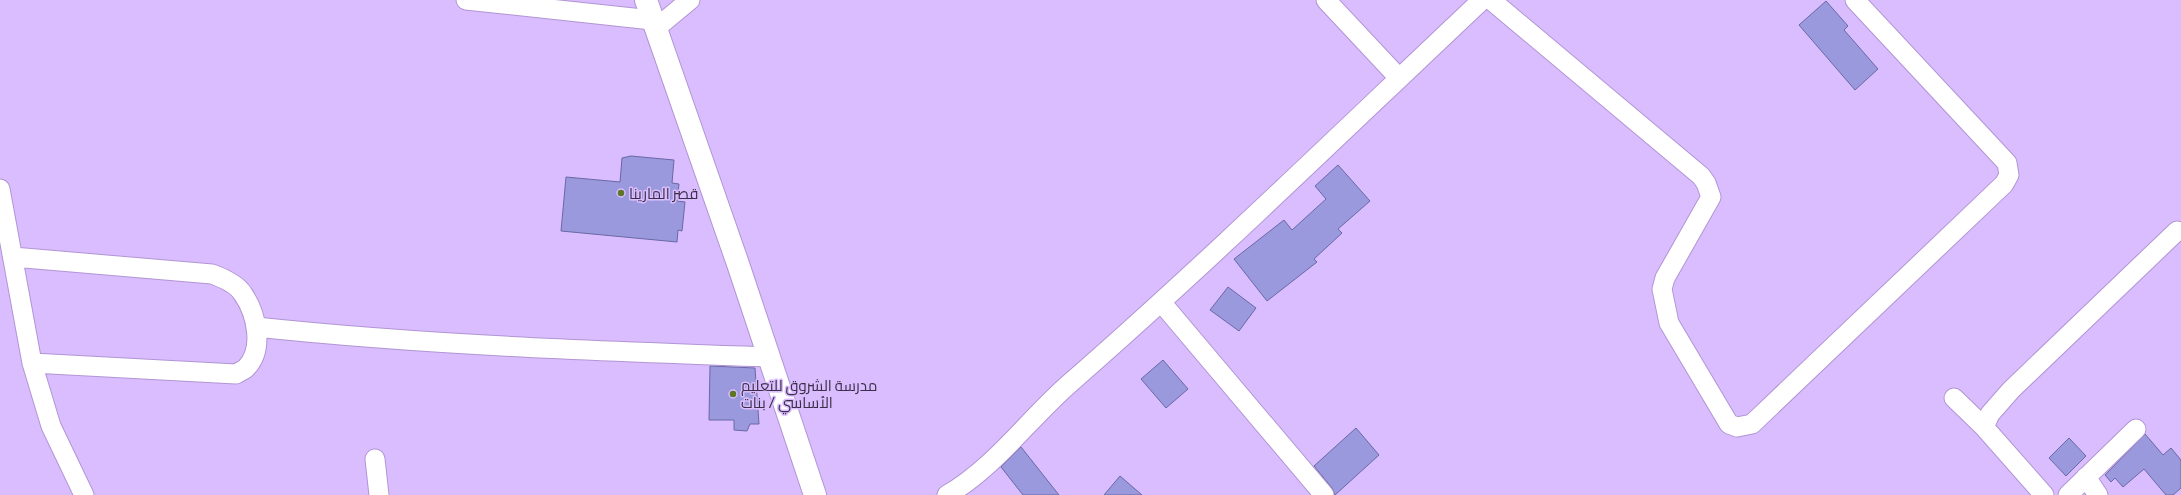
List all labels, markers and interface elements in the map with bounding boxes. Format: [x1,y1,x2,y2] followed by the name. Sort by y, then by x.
[629,184,698,203] place label: قصر المارينا
[616,188,626,198] marker: قصر المارينا
[741,376,877,415] place label: مدرسة الشروق للتعليم الأساسي / بنات
[728,389,738,399] marker: مدرسة الشروق للتعليم الأساسي / بنات

